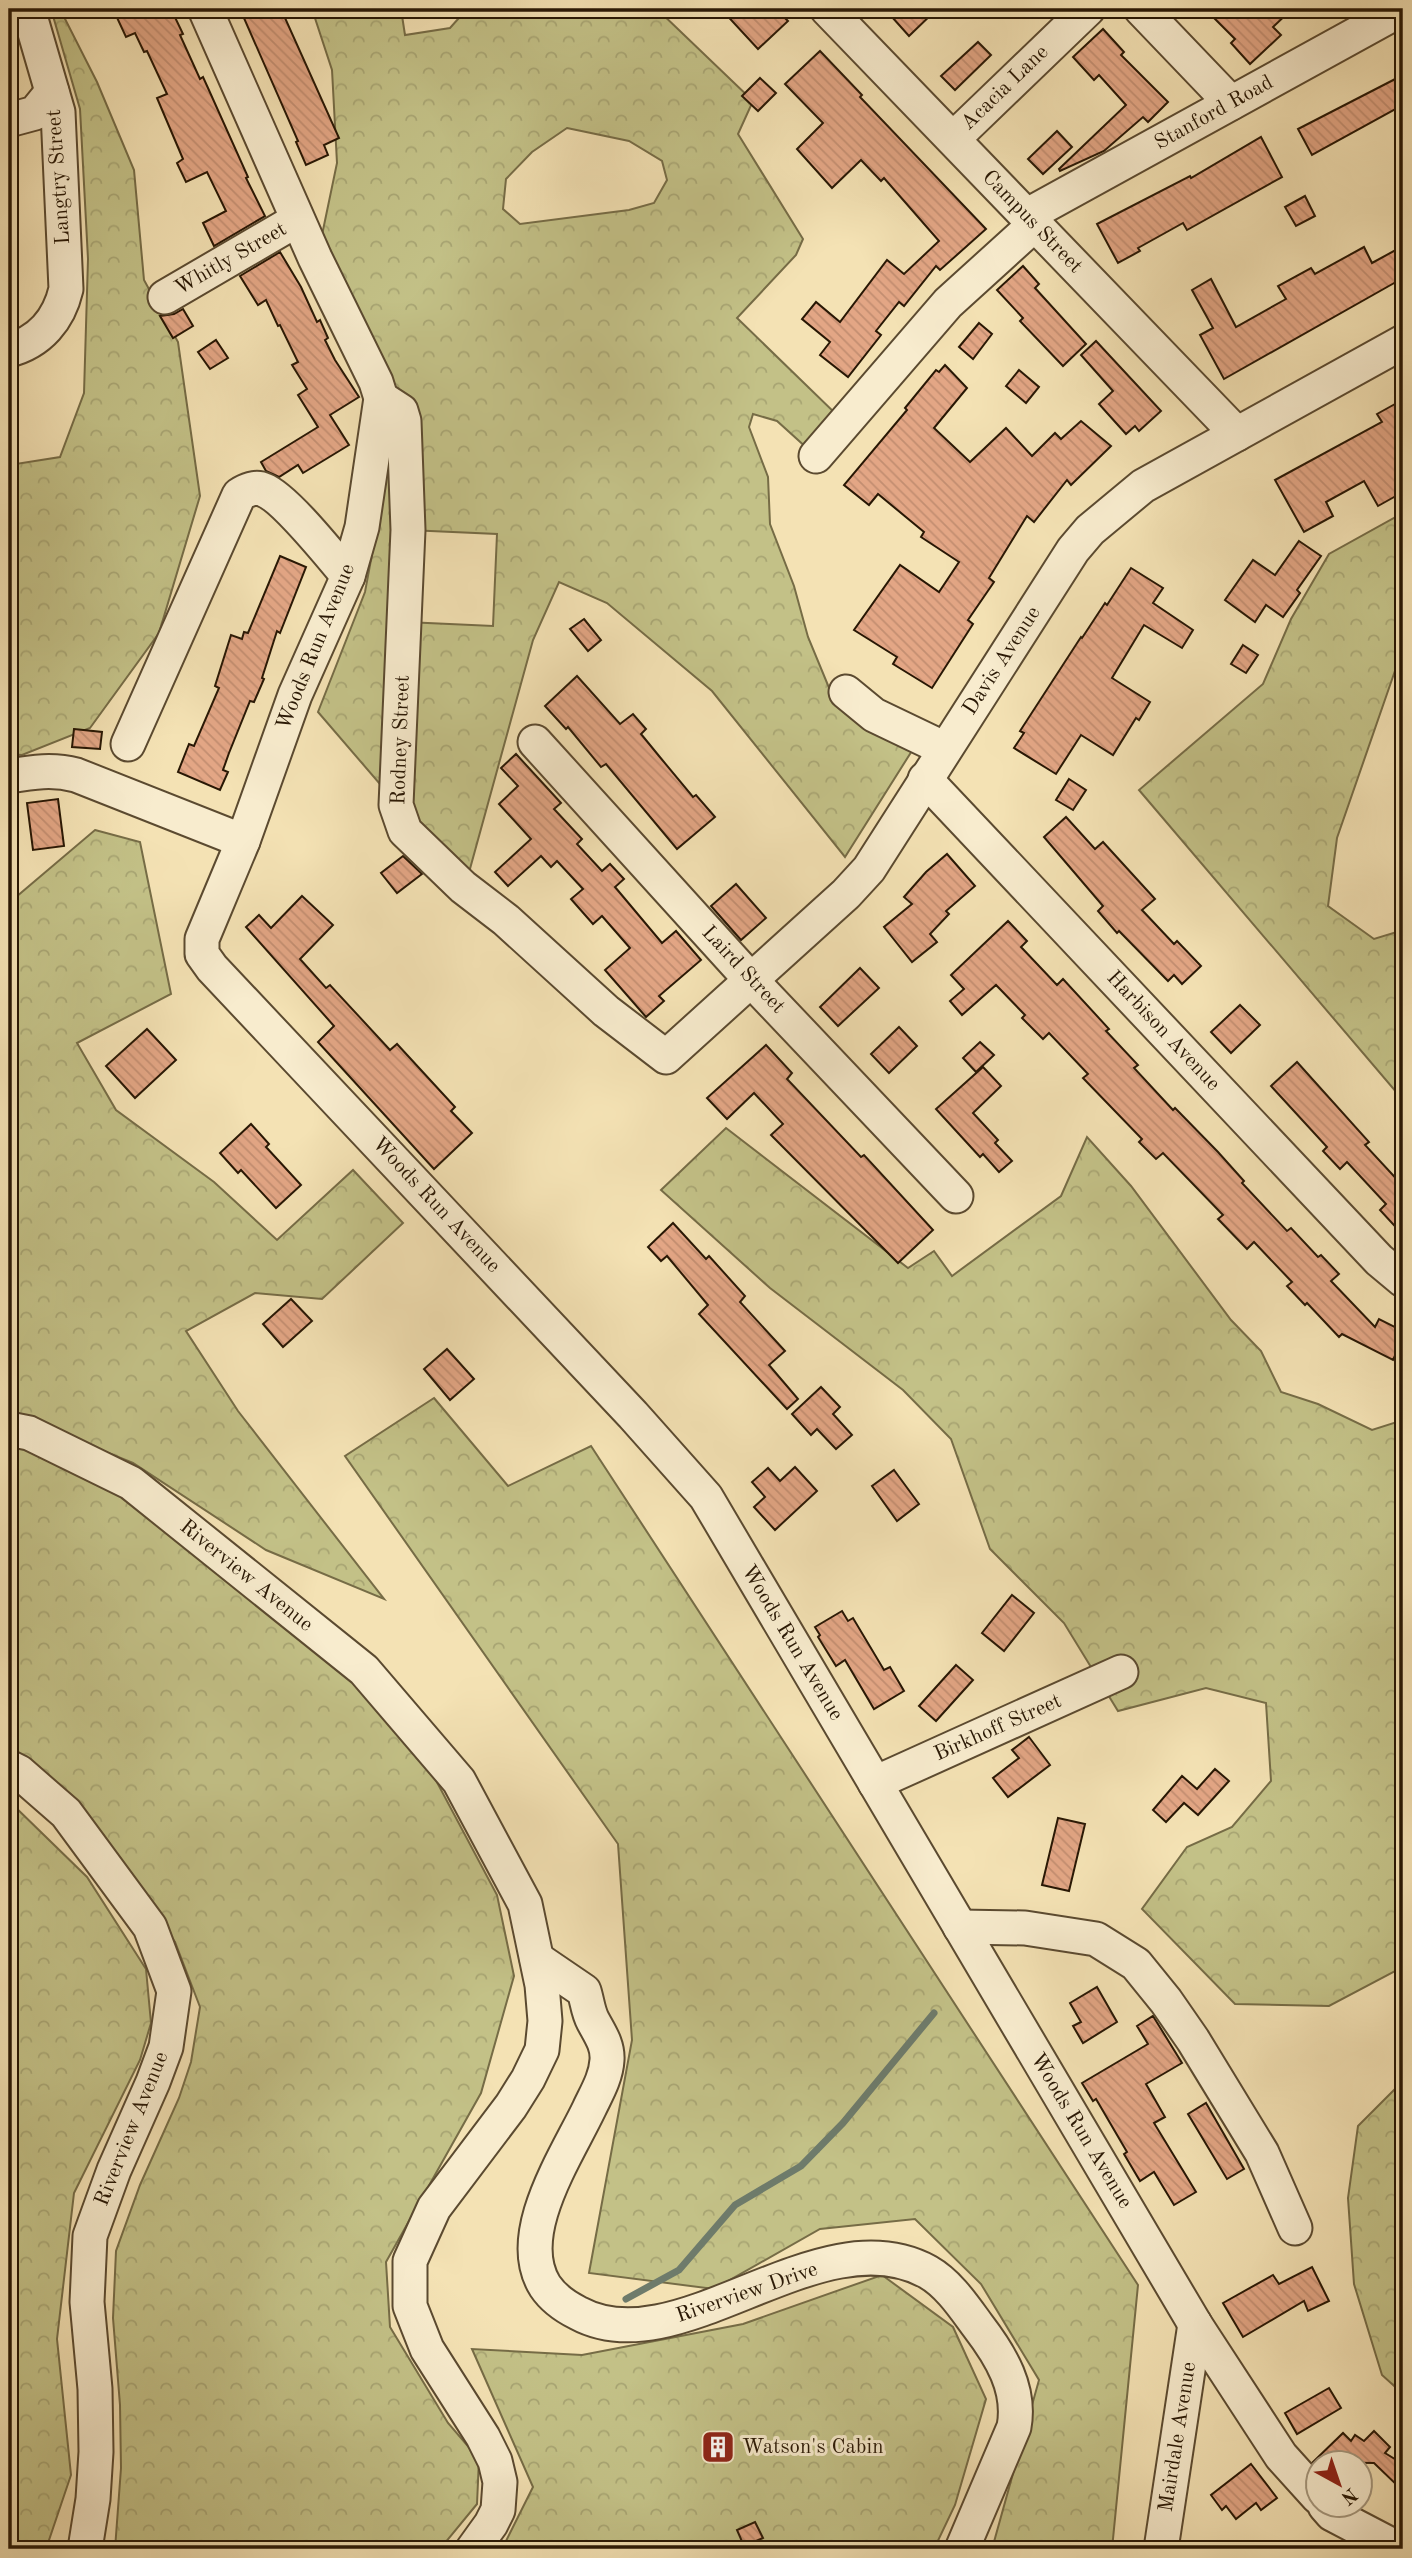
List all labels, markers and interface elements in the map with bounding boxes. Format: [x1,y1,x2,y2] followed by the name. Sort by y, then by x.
[957,42,1053,134] street label: Acacia Lane
[1151,72,1277,154] street label: Stanford Road
[44,109,74,245] street label: Langtry Street
[978,167,1086,277] street label: Campus Street
[172,219,290,299] street label: Whitly Street
[273,561,359,733] street label: Woods Run Avenue
[959,603,1045,719] street label: Davis Avenue
[388,675,414,805] street label: Rodney Street
[697,922,789,1018] street label: Laird Street
[1102,967,1224,1095] street label: Harbison Avenue
[368,1133,504,1277] street label: Woods Run Avenue
[175,1516,317,1636] street label: Riverview Avenue
[737,1562,847,1724] street label: Woods Run Avenue
[931,1691,1065,1765] street label: Birkhoff Street
[91,2049,173,2209] street label: Riverview Avenue
[1026,2050,1136,2212] street label: Woods Run Avenue
[674,2259,820,2327] street label: Riverview Drive
[1156,2361,1200,2513] street label: Mairdale Avenue
[699,2428,737,2466] building icon: Watson's Cabin
[742,2437,884,2458] place label: Watson's Cabin
[1304,2450,1374,2520] north arrow
[1336,2483,1360,2507] text: N

